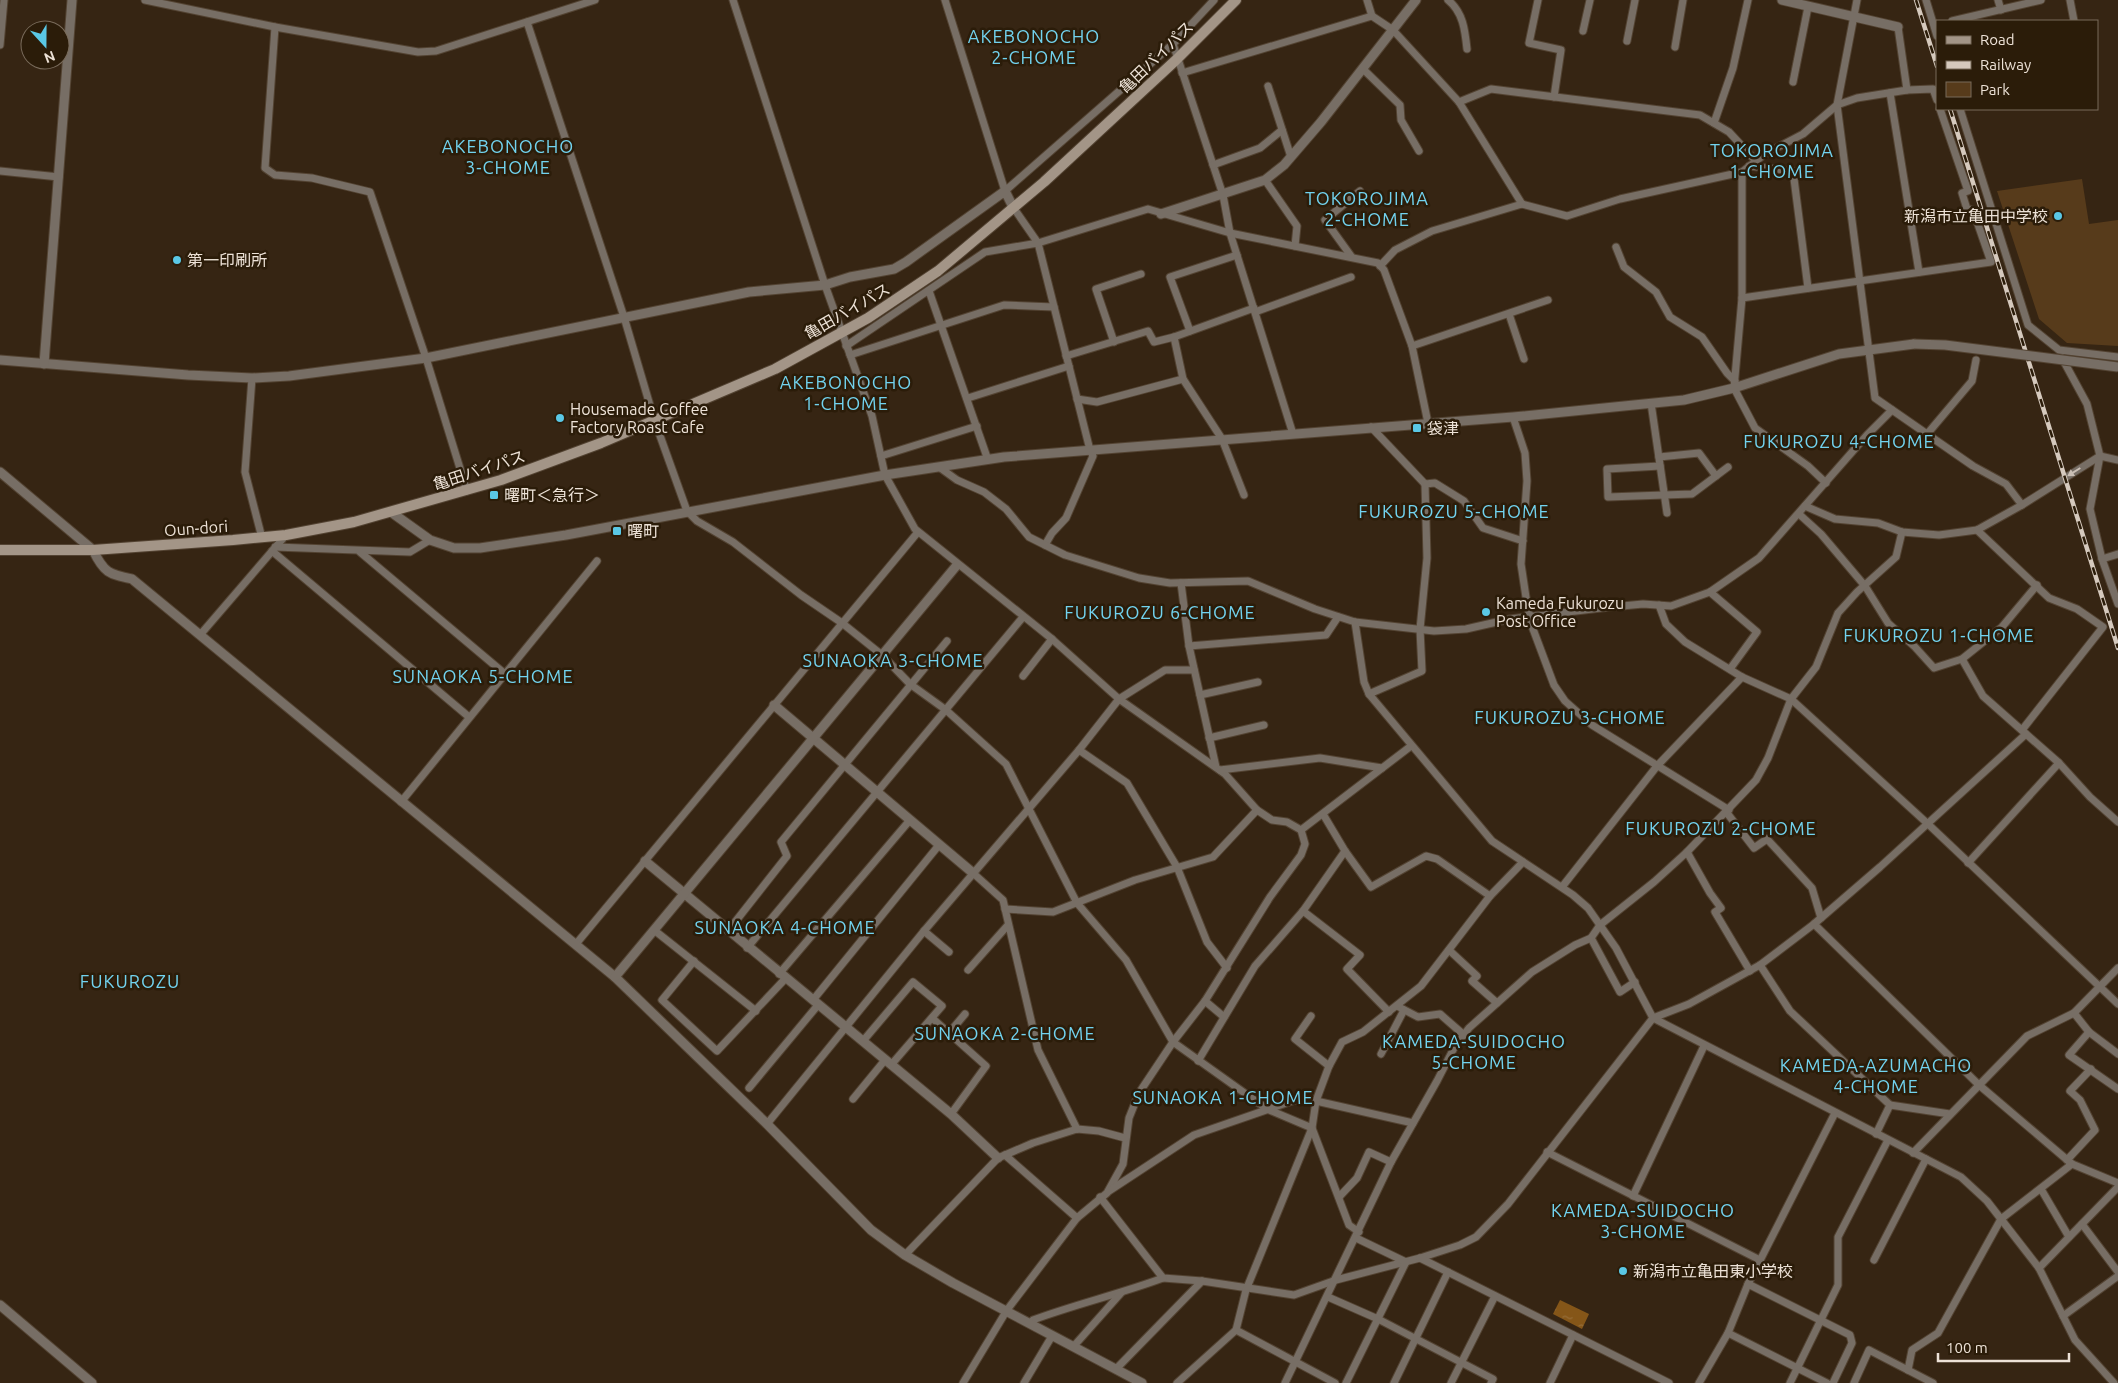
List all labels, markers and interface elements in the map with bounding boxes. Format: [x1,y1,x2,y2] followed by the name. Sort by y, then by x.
[1115,17,1197,97] street label: 亀田バイパス
[20,20,70,70] north arrow
[1936,20,2098,110] legend
[968,26,1100,67] district label: AKEBONOCHO 2-CHOME
[1980,31,2015,48] text: Road
[42,48,57,66] text: N
[1980,56,2031,73] text: Railway
[1980,81,2010,98] text: Park
[442,136,574,177] district label: AKEBONOCHO 3-CHOME
[1710,140,1834,181] district label: TOKOROJIMA 1-CHOME
[1305,188,1429,229] district label: TOKOROJIMA 2-CHOME
[1904,207,2048,225] place label: 新潟市立亀田中学校
[2052,210,2064,222] marker: 新潟市立亀田中学校
[187,251,267,269] place label: 第一印刷所
[171,254,183,266] marker: 第一印刷所
[801,279,893,343] street label: 亀田バイパス
[780,372,912,413] district label: AKEBONOCHO 1-CHOME
[570,400,708,436] place label: Housemade Coffee Factory Roast Cafe
[554,412,566,424] marker: Housemade Coffee Factory Roast Cafe
[1427,419,1459,437] place label: 袋津
[1411,422,1423,434] marker: 袋津
[1743,431,1935,451] district label: FUKUROZU 4-CHOME
[431,447,527,493] street label: 亀田バイパス
[2068,467,2081,476] one-way arrow
[504,486,600,504] place label: 曙町＜急行＞
[488,489,500,501] marker: 曙町＜急行＞
[1358,501,1550,521] district label: FUKUROZU 5-CHOME
[163,517,229,539] street label: Oun-dori
[627,522,659,540] place label: 曙町
[611,525,623,537] marker: 曙町
[1496,594,1624,630] place label: Kameda Fukurozu Post Office
[1064,602,1256,622] district label: FUKUROZU 6-CHOME
[1480,606,1492,618] marker: Kameda Fukurozu Post Office
[1843,625,2035,645] district label: FUKUROZU 1-CHOME
[802,650,984,670] district label: SUNAOKA 3-CHOME
[392,666,574,686] district label: SUNAOKA 5-CHOME
[1474,707,1666,727] district label: FUKUROZU 3-CHOME
[1625,818,1817,838] district label: FUKUROZU 2-CHOME
[694,917,876,937] district label: SUNAOKA 4-CHOME
[80,971,180,991] district label: FUKUROZU
[914,1023,1096,1043] district label: SUNAOKA 2-CHOME
[1382,1031,1566,1072] district label: KAMEDA-SUIDOCHO 5-CHOME
[1780,1055,1972,1096] district label: KAMEDA-AZUMACHO 4-CHOME
[1132,1087,1314,1107] district label: SUNAOKA 1-CHOME
[1551,1200,1735,1241] district label: KAMEDA-SUIDOCHO 3-CHOME
[1633,1262,1793,1280] place label: 新潟市立亀田東小学校
[1617,1265,1629,1277] marker: 新潟市立亀田東小学校
[1938,1330,2069,1362] scale bar
[1946,1339,1988,1356] text: 100 m

